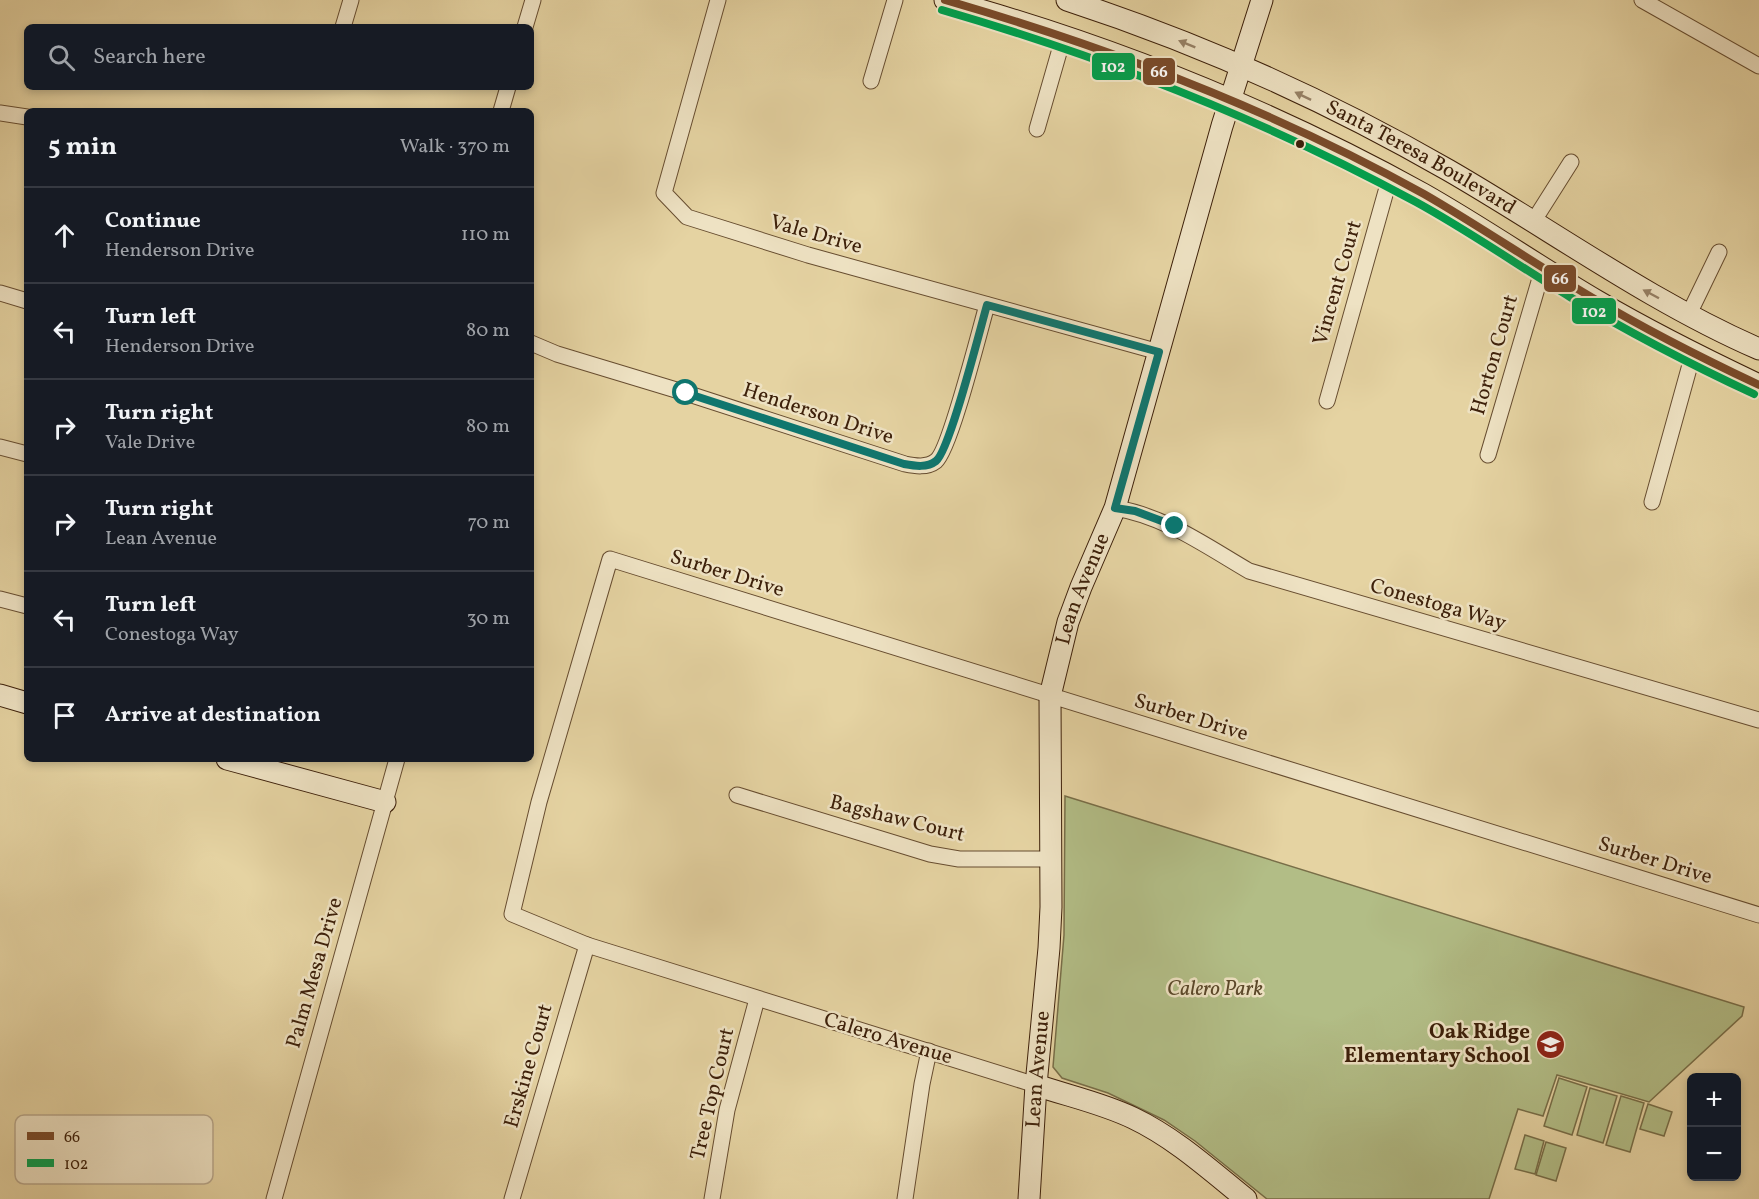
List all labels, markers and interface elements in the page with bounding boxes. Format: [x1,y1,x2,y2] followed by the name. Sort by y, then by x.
[24,24,534,90] search box
[1178,39,1196,48] one-way arrow
[45,41,78,74] icon: search
[93,42,206,73] text: Search here
[1091,52,1136,81] line badge: 102
[1101,57,1125,79] text: 102
[1142,57,1176,86] line badge: 66
[1150,62,1168,84] text: 66
[1295,91,1312,100] one-way arrow
[1321,93,1522,222] street label: Santa Teresa Boulevard
[48,129,117,165] text: 5 min
[400,133,510,161] text: Walk · 370 m
[1294,138,1306,150] unlabelled marker
[105,206,201,237] text: Continue
[766,208,866,262] street label: Vale Drive
[1306,217,1370,349] street label: Vincent Court
[48,219,81,252] icon: ahead
[461,221,510,249] text: 110 m
[105,237,255,265] text: Henderson Drive
[1543,264,1577,293] line badge: 66
[1551,269,1569,291] text: 66
[1642,289,1659,299] one-way arrow
[1464,292,1526,418] street label: Horton Court
[1571,297,1617,325] line badge: 102
[105,302,196,333] text: Turn left
[1582,302,1606,324] text: 102
[48,315,81,348] icon: left
[466,317,510,345] text: 80 m
[105,333,255,361] text: Henderson Drive
[739,376,897,452] street label: Henderson Drive
[672,379,698,405] route start
[105,398,213,429] text: Turn right
[48,411,81,444] icon: right
[466,413,510,441] text: 80 m
[105,429,195,457] text: Vale Drive
[105,494,213,525] text: Turn right
[48,507,81,540] icon: right
[467,509,510,537] text: 70 m
[1161,512,1187,538] route end
[105,525,217,553] text: Lean Avenue
[1048,528,1117,648] street label: Lean Avenue
[666,543,788,605] street label: Surber Drive
[1367,572,1510,638] street label: Conestoga Way
[105,590,196,621] text: Turn left
[48,603,81,636] icon: left
[466,605,510,633] text: 30 m
[105,621,239,649] text: Conestoga Way
[1130,687,1252,749] street label: Surber Drive
[48,699,81,732] icon: arrive
[105,700,321,731] text: Arrive at destination
[826,788,968,850] street label: Bagshaw Court
[1594,830,1716,892] street label: Surber Drive
[280,894,350,1052] street label: Palm Mesa Drive
[1167,975,1263,1004] park label: Calero Park
[497,1001,561,1131] street label: Erskine Court
[820,1006,956,1072] street label: Calero Avenue
[1019,1009,1057,1129] street label: Lean Avenue
[1344,1018,1530,1071] place label: Oak Ridge Elementary School
[684,1025,742,1163] street label: Tree Top Court
[1535,1028,1567,1060] school or university icon: Oak Ridge Elementary School
[1687,1073,1741,1181] map controls
[1687,1073,1741,1127] button: +
[15,1115,213,1184] legend
[64,1127,80,1149] text: 66
[1687,1127,1741,1181] button: −
[64,1154,88,1176] text: 102

